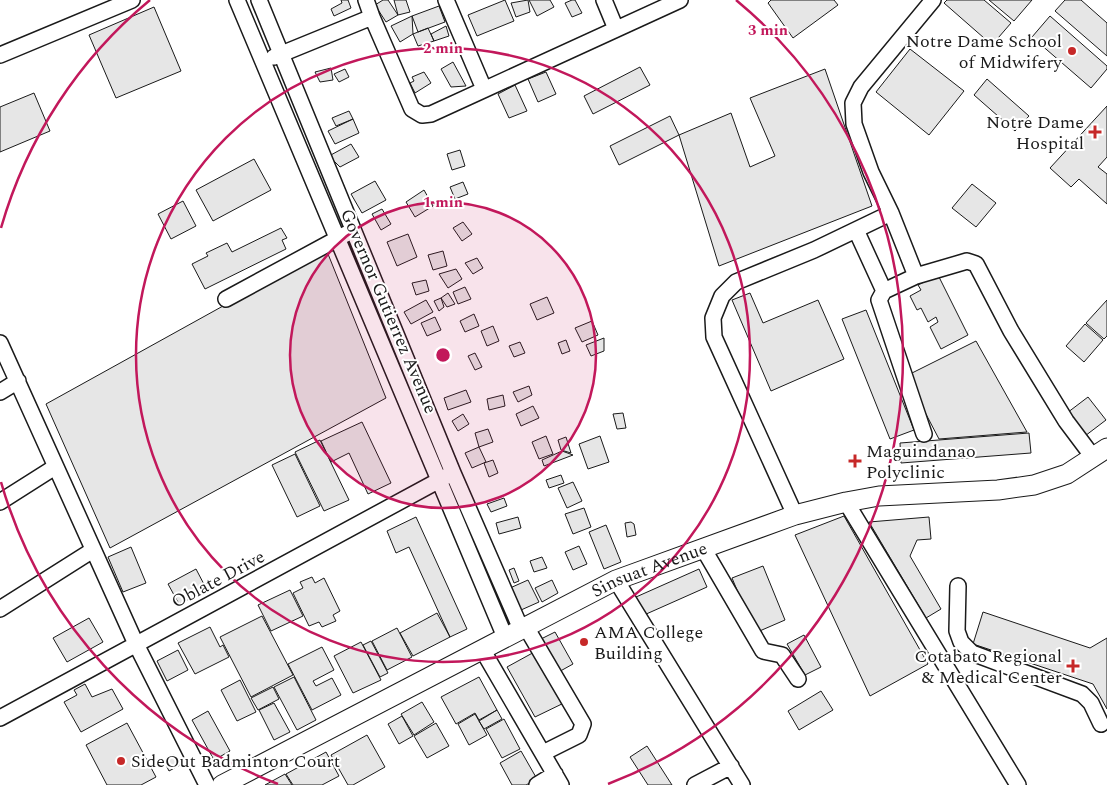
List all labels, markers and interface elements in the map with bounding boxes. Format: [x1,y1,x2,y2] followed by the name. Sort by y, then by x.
[748,19,788,42] text: 3 min
[906,28,1063,76] place label: Notre Dame School of Midwifery
[423,37,463,60] text: 2 min
[1066,45,1078,57] marker: Notre Dame School of Midwifery
[986,109,1084,157] place label: Notre Dame Hospital
[1088,125,1102,139] marker: Notre Dame Hospital
[423,191,463,214] text: 1 min
[333,205,444,418] street label: Governor Gutierrez Avenue
[434,346,452,364] centre of rings
[866,438,976,486] place label: Maguindanao Polyclinic
[848,454,862,468] marker: Maguindanao Polyclinic
[586,535,711,605] street label: Sinsuat Avenue
[167,543,270,615] street label: Oblate Drive
[594,619,703,667] place label: AMA College Building
[578,636,590,648] marker: AMA College Building
[914,643,1062,691] place label: Cotabato Regional & Medical Center
[1066,659,1080,673] marker: Cotabato Regional & Medical Center
[131,748,340,775] place label: SideOut Badminton Court
[115,755,127,767] marker: SideOut Badminton Court

